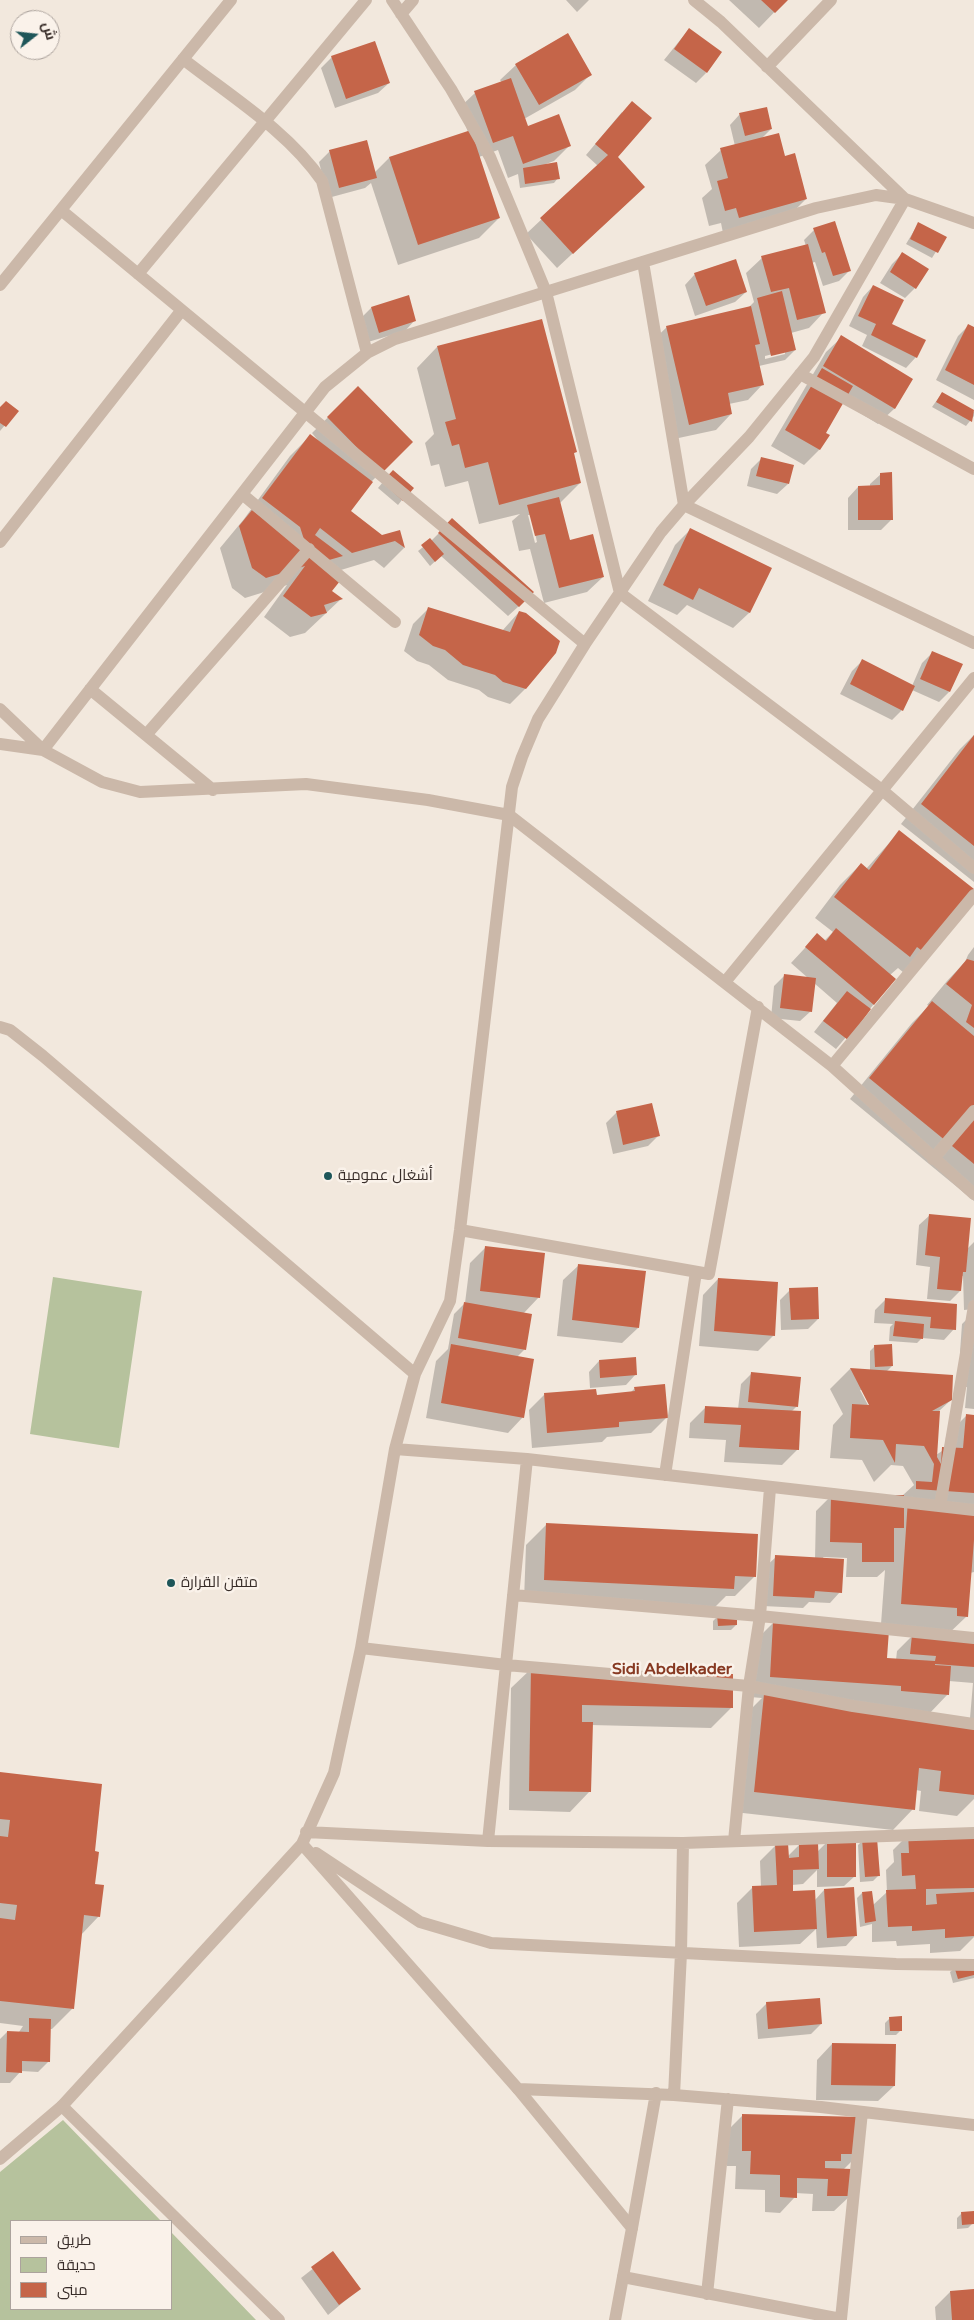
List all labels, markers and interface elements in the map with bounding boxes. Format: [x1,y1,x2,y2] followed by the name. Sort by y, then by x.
[10,10,60,60] north arrow
[38,20,60,42] text: ش
[338,1167,433,1185] place label: أشغال عمومية
[322,1170,334,1182] marker: أشغال عمومية
[181,1574,258,1592] place label: متقن القرارة
[165,1577,177,1589] marker: متقن القرارة
[612,1660,732,1680] district label: Sidi Abdelkader
[10,2220,172,2310] legend
[57,2231,91,2249] text: طريق
[57,2256,96,2274] text: حديقة
[57,2281,88,2299] text: مبنى

